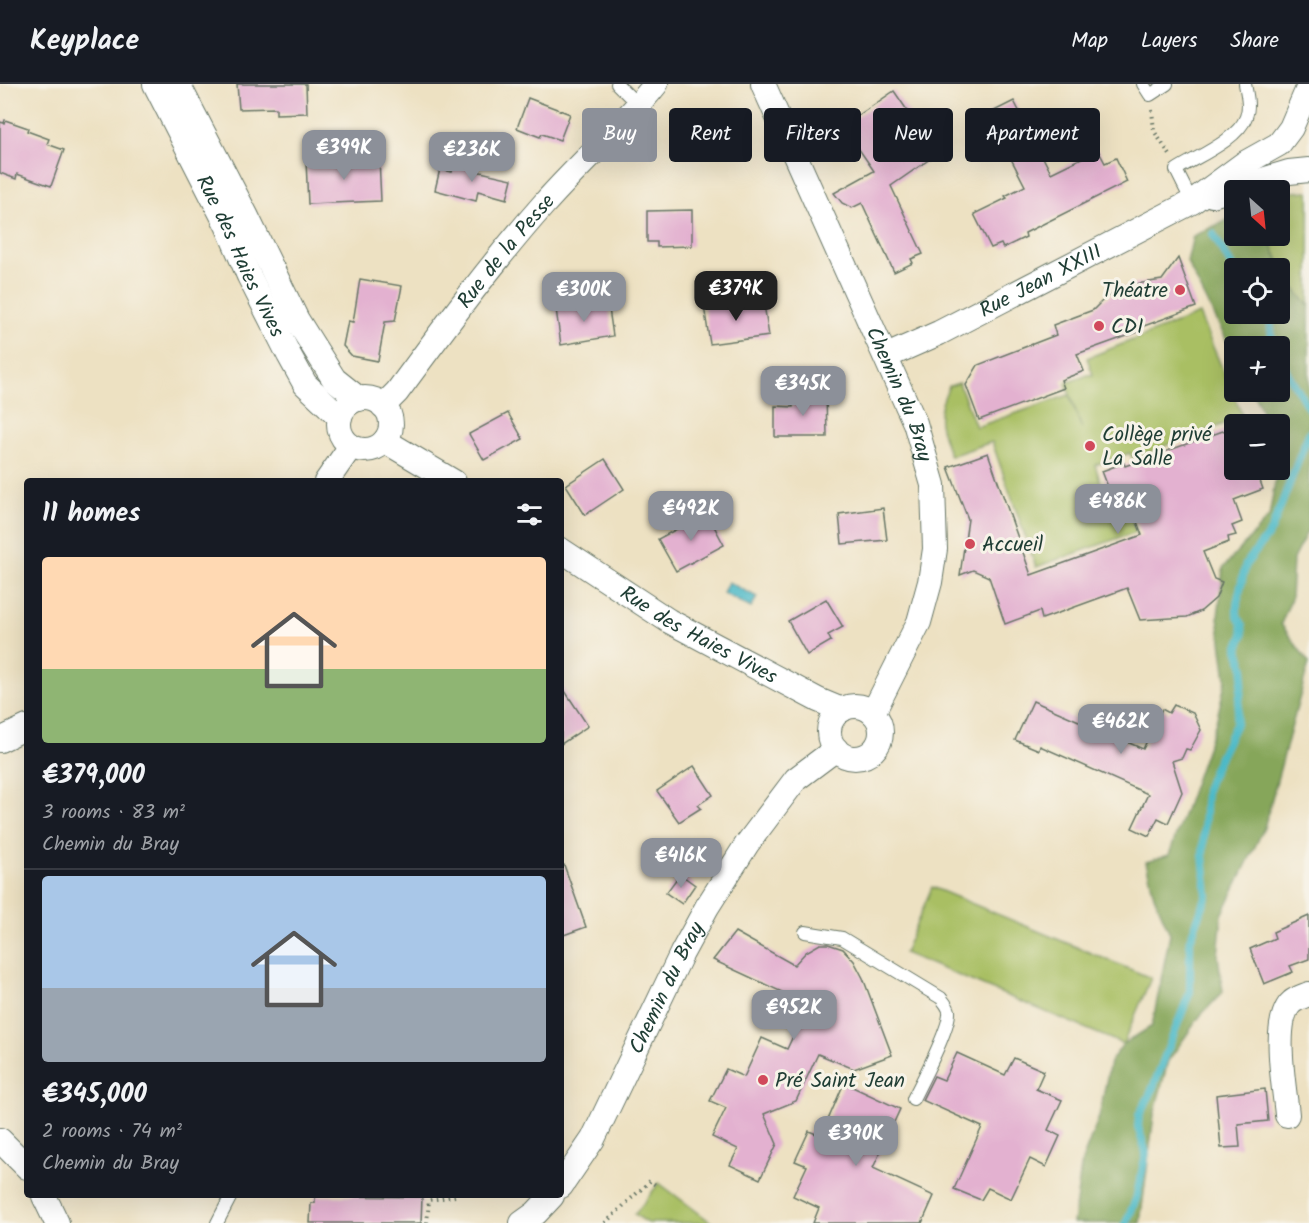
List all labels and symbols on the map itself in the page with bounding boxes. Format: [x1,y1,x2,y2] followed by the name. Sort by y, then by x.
[302,130,386,181] pin: €399K
[430,132,514,183] pin: €236K
[186,169,292,344] street label: Rue des Haies Vives
[1224,180,1290,246] north arrow
[450,186,564,316] street label: Rue de la Pesse
[974,236,1108,327] street label: Rue Jean XXIII
[694,271,778,322] pin: €379K
[542,272,626,323] pin: €300K
[1102,275,1169,308] place label: Théatre
[1173,283,1187,297] marker: Théatre
[1111,311,1144,344] place label: CDI
[1092,319,1106,333] marker: CDI
[856,322,940,466] street label: Chemin du Bray
[761,366,845,417] pin: €345K
[1102,419,1212,476] place label: Collège privé La Salle
[1083,439,1097,453] marker: Collège privé La Salle
[1076,484,1160,535] pin: €486K
[649,491,733,542] pin: €492K
[982,529,1043,562] place label: Accueil
[963,537,977,551] marker: Accueil
[613,578,783,694] street label: Rue des Haies Vives
[1079,704,1163,755] pin: €462K
[639,838,723,889] pin: €416K
[621,916,714,1060] street label: Chemin du Bray
[752,990,836,1041] pin: €952K
[775,1065,905,1098] place label: Pré Saint Jean
[756,1073,770,1087] marker: Pré Saint Jean
[814,1116,898,1167] pin: €390K

